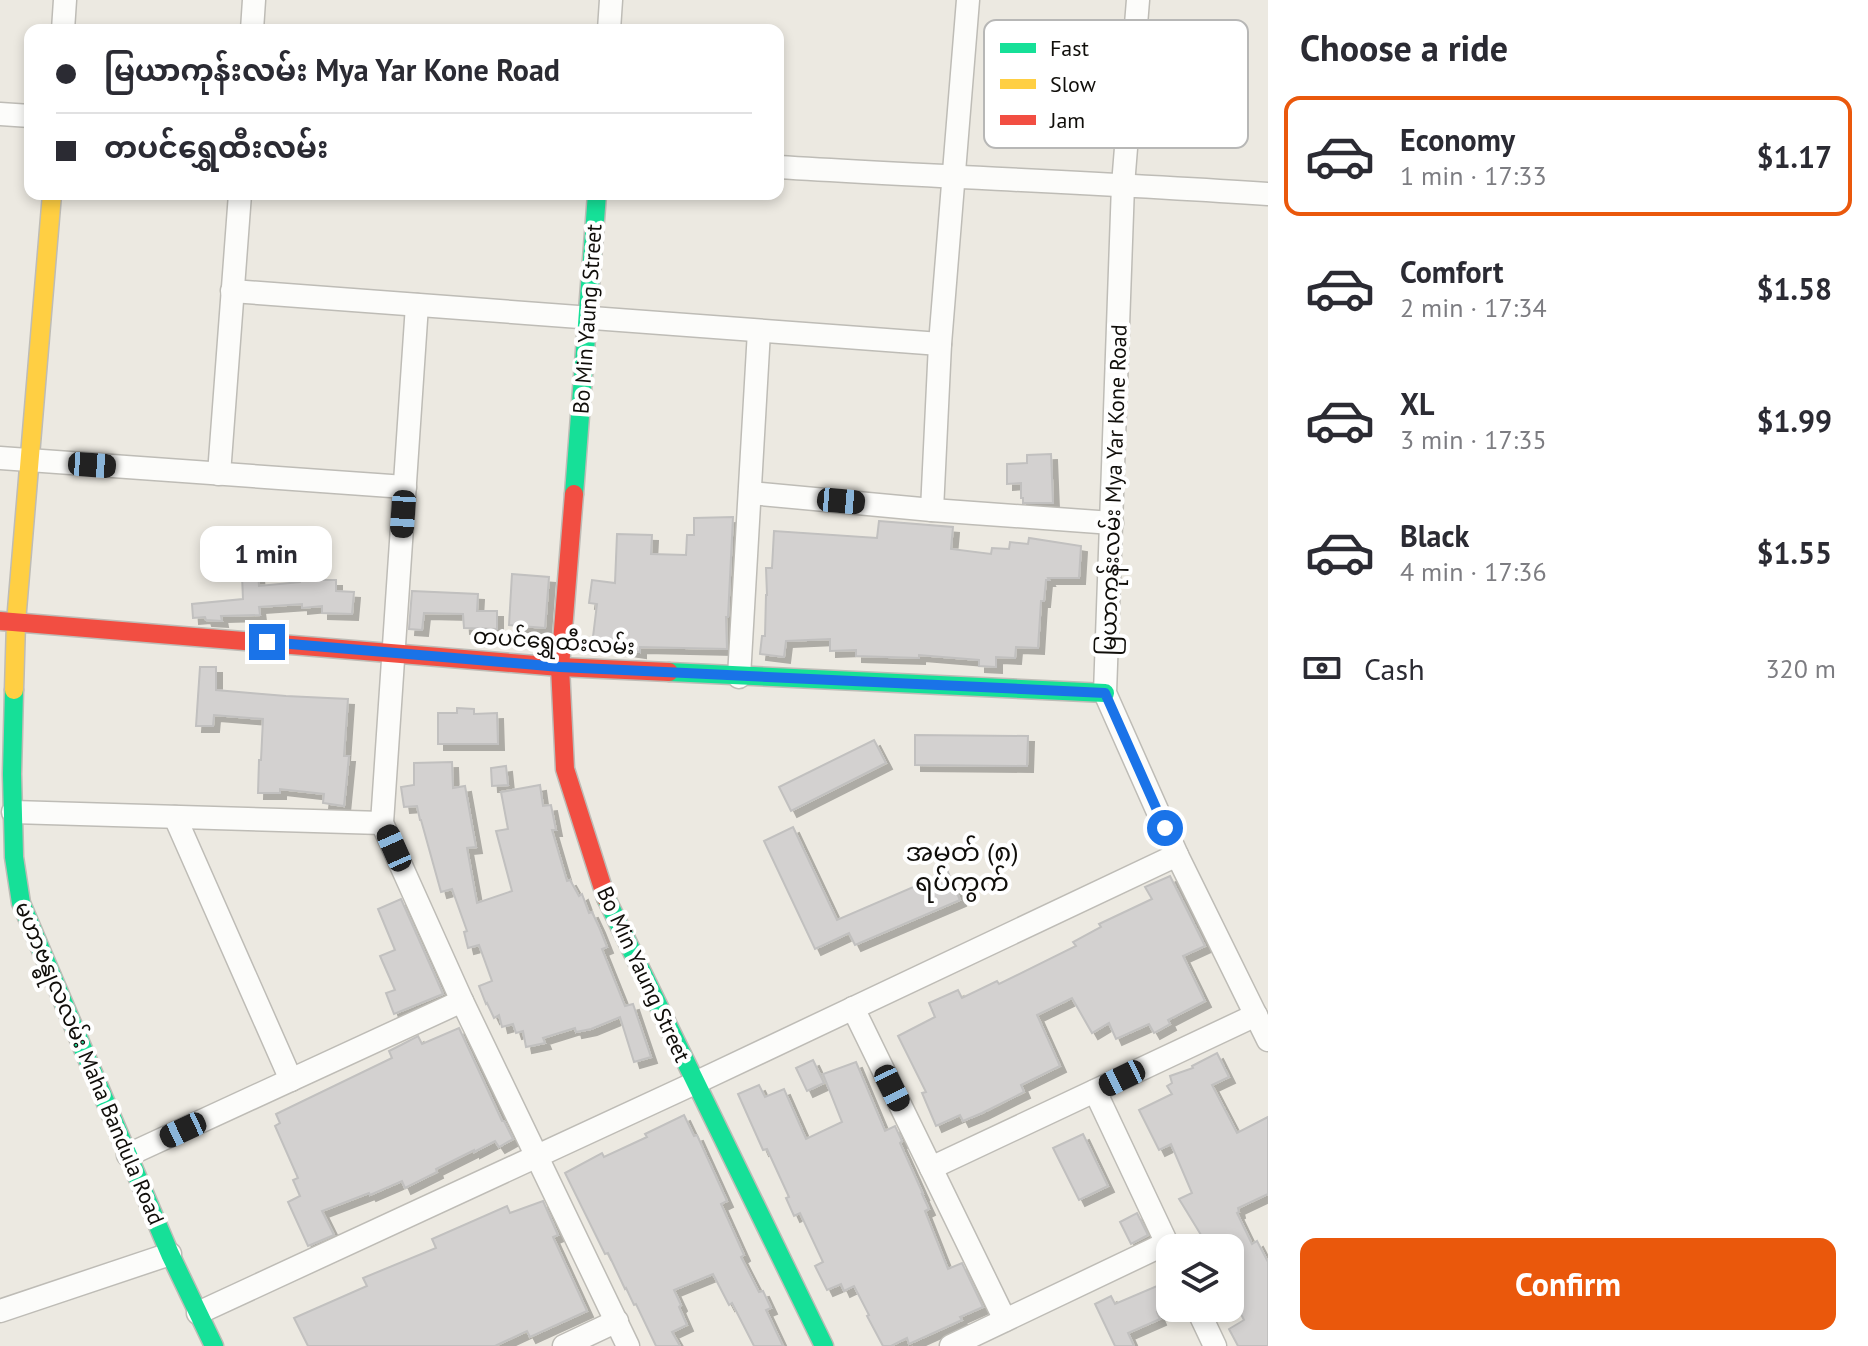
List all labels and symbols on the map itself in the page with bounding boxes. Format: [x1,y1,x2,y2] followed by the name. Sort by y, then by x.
[984,20,1248,148] legend
[1050,34,1090,62] text: Fast
[1050,70,1096,98] text: Slow
[1049,106,1085,134] text: Jam
[566,223,608,415] street label: Bo Min Yaung Street
[1092,324,1137,656] street label: မြယာကုန်းလမ်း Mya Yar Kone Road
[67,451,117,479] car
[816,487,866,515] car
[389,489,417,539] car
[201,526,333,582] callout: 1 min
[472,620,636,665] street label: တပင်ရွှေထီးလမ်း
[249,624,285,660] route end
[1147,810,1183,846] route start
[373,821,415,875] car
[905,835,1019,903] district label: အမှတ် (၈) ရပ်ကွက်
[591,882,697,1067] street label: Bo Min Yaung Street
[5,897,172,1231] street label: မဟာဗန္ဓုလလမ်း Maha Bandula Road
[1095,1057,1149,1099] car
[871,1061,913,1115] car
[156,1109,210,1151] car

